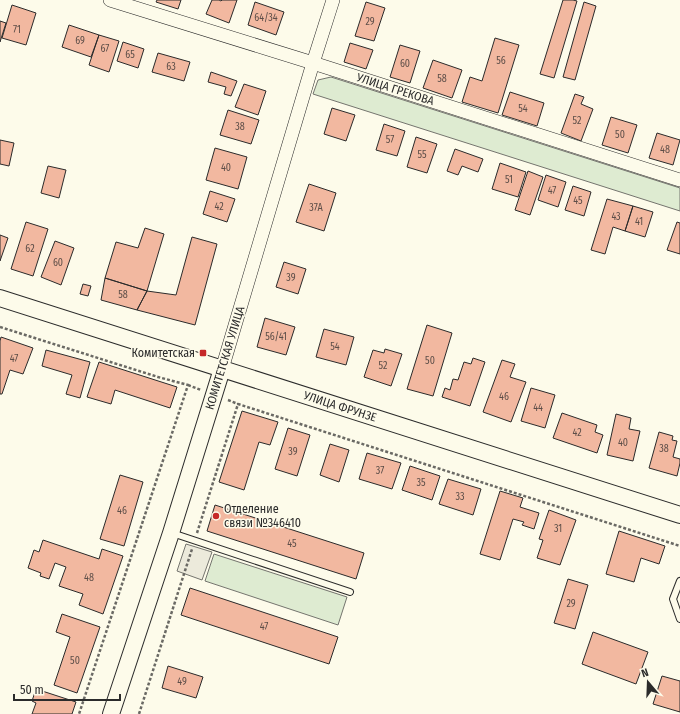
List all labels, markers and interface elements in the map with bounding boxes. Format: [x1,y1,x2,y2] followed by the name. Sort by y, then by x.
[254,12,278,24] house number: 64/34
[365,16,375,28] house number: 29
[13,24,21,36] house number: 71
[75,35,85,47] house number: 69
[101,43,109,55] house number: 67
[125,49,135,61] house number: 65
[496,55,506,67] house number: 56
[400,58,410,70] house number: 60
[166,61,176,73] house number: 63
[354,70,436,108] street label: УЛИЦА ГРЕКОВА
[437,73,447,85] house number: 58
[518,103,528,115] house number: 54
[573,115,582,127] house number: 52
[235,121,245,133] house number: 38
[615,129,625,141] house number: 50
[386,134,394,146] house number: 57
[660,144,670,156] house number: 48
[417,149,427,161] house number: 55
[221,162,231,174] house number: 40
[505,174,513,186] house number: 51
[548,185,556,197] house number: 47
[573,195,583,207] house number: 45
[214,201,224,213] house number: 42
[309,202,323,214] house number: 37А
[611,211,621,223] house number: 43
[635,216,643,228] house number: 41
[25,243,35,255] house number: 62
[53,257,63,269] house number: 60
[286,272,296,284] house number: 39
[118,289,128,301] house number: 58
[203,304,248,411] street label: КОМИТЕТСКАЯ УЛИЦА
[265,331,287,343] house number: 56/41
[330,341,340,353] house number: 54
[131,346,195,360] place label: Комитетская
[198,348,208,358] marker: Комитетская
[10,353,18,365] house number: 47
[425,355,435,367] house number: 50
[379,360,388,372] house number: 52
[301,388,379,425] street label: УЛИЦА ФРУНЗЕ
[499,391,509,403] house number: 46
[533,402,543,414] house number: 44
[572,427,582,439] house number: 42
[618,437,628,449] house number: 40
[659,443,669,455] house number: 38
[288,446,298,458] house number: 39
[376,465,384,477] house number: 37
[416,477,426,489] house number: 35
[455,491,465,503] house number: 33
[224,502,301,530] place label: Отделение связи №346410
[117,505,127,517] house number: 46
[211,511,221,521] marker: Отделение связи №346410
[554,523,562,535] house number: 31
[287,538,297,550] house number: 45
[84,572,94,584] house number: 48
[566,598,576,610] house number: 29
[260,621,268,633] house number: 47
[70,655,80,667] house number: 50
[628,662,668,702] north arrow
[640,666,650,680] text: N
[14,676,120,702] scale bar
[177,676,187,688] house number: 49
[20,683,44,697] text: 50 m

